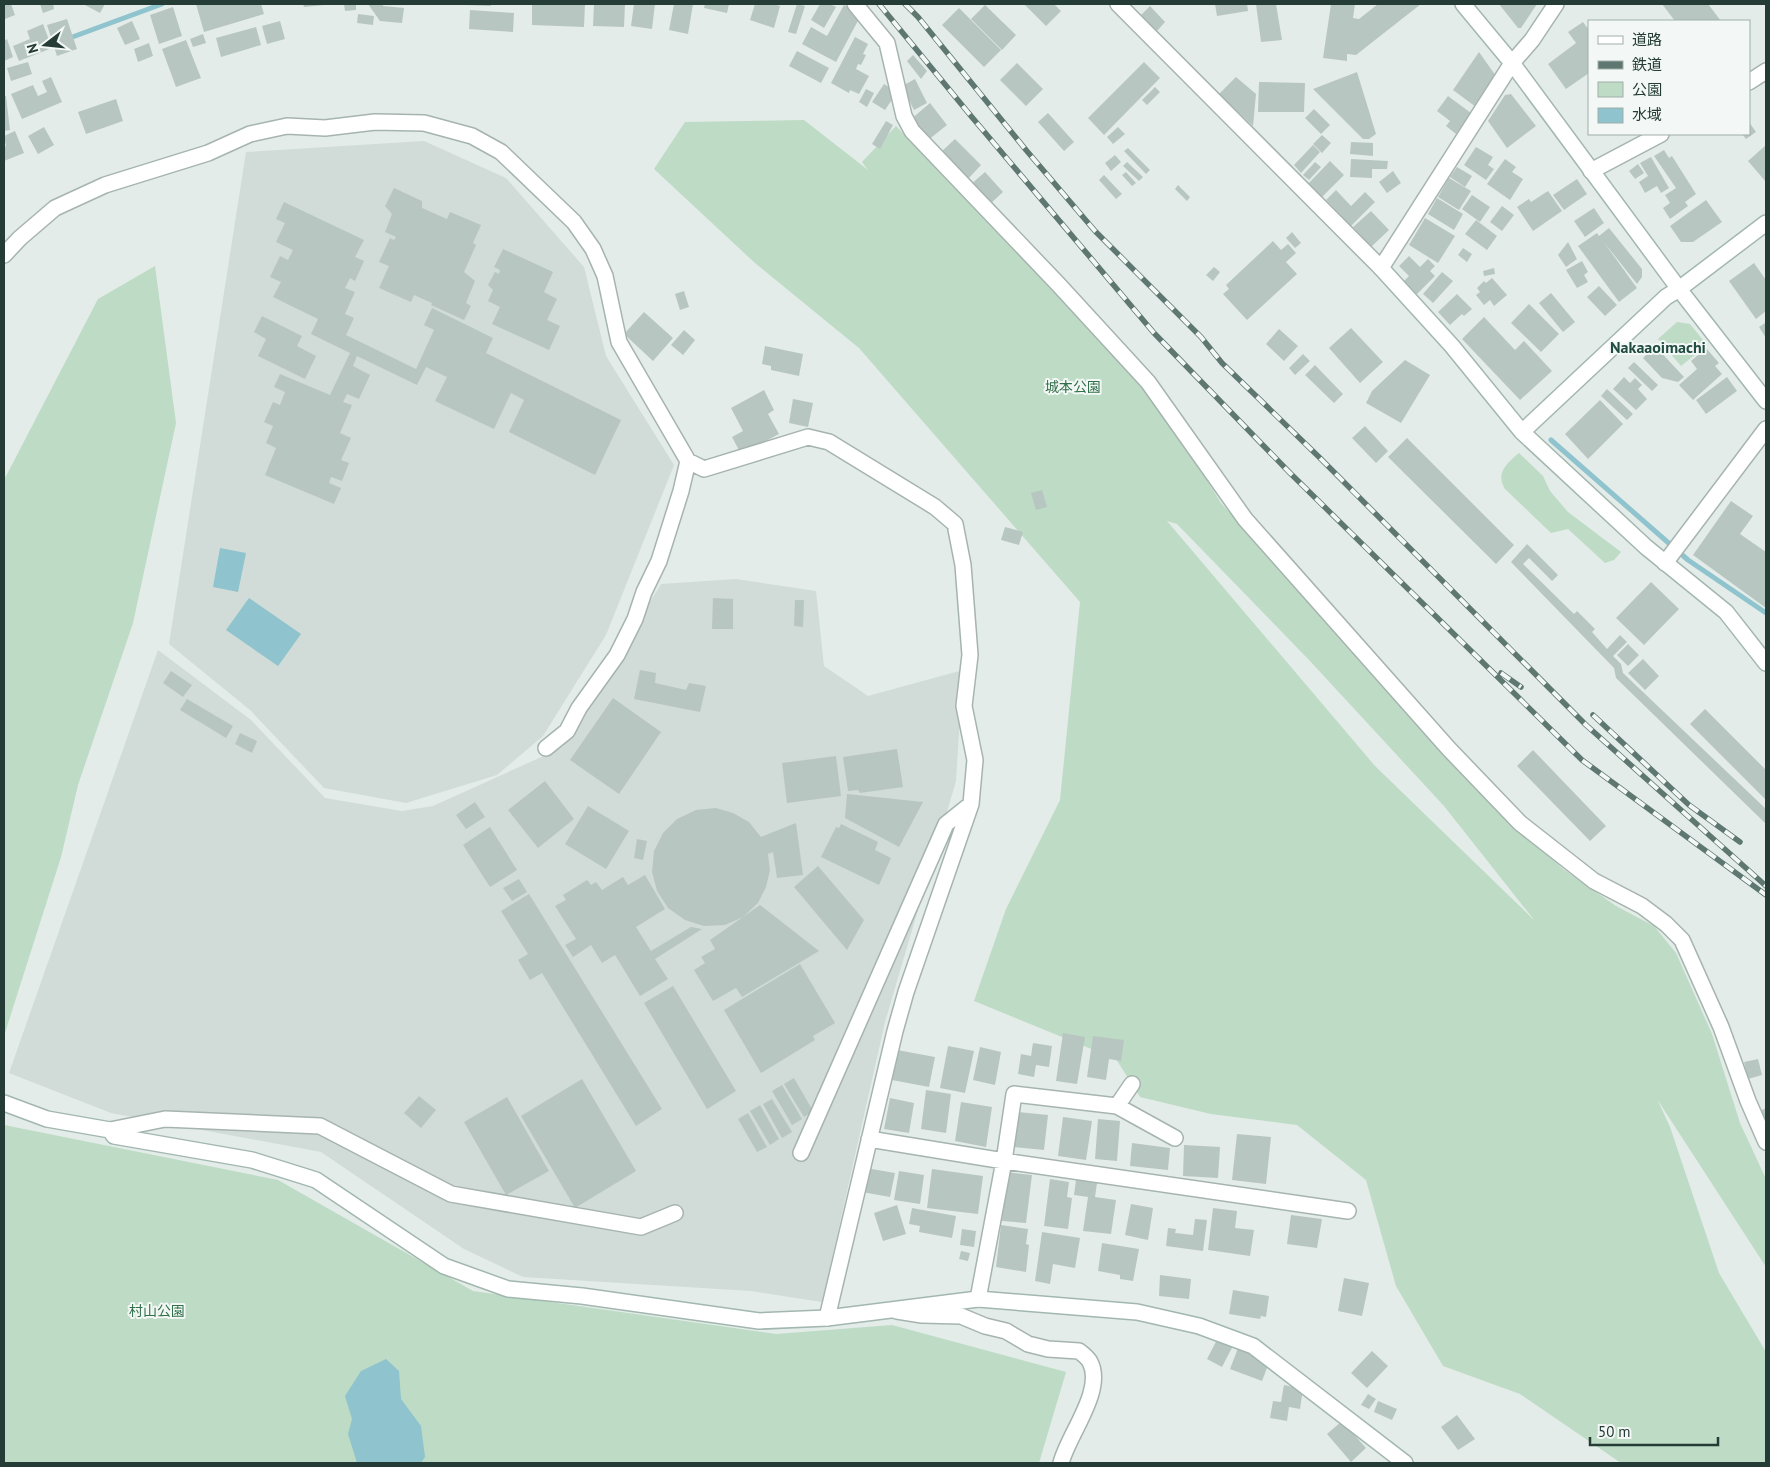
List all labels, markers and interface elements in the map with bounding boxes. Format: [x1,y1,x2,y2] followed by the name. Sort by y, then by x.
[20,20,70,70] north arrow
[1588,20,1750,135] legend
[1632,30,1662,49] text: 道路
[23,42,42,55] text: N
[1632,55,1662,74] text: 鉄道
[1632,80,1662,99] text: 公園
[1632,105,1662,124] text: 水域
[1610,337,1706,357] district label: Nakaaoimachi
[1045,378,1101,396] park label: 城本公園
[129,1302,185,1320] park label: 村山公園
[1590,1414,1718,1446] scale bar
[1598,1422,1631,1441] text: 50 m

